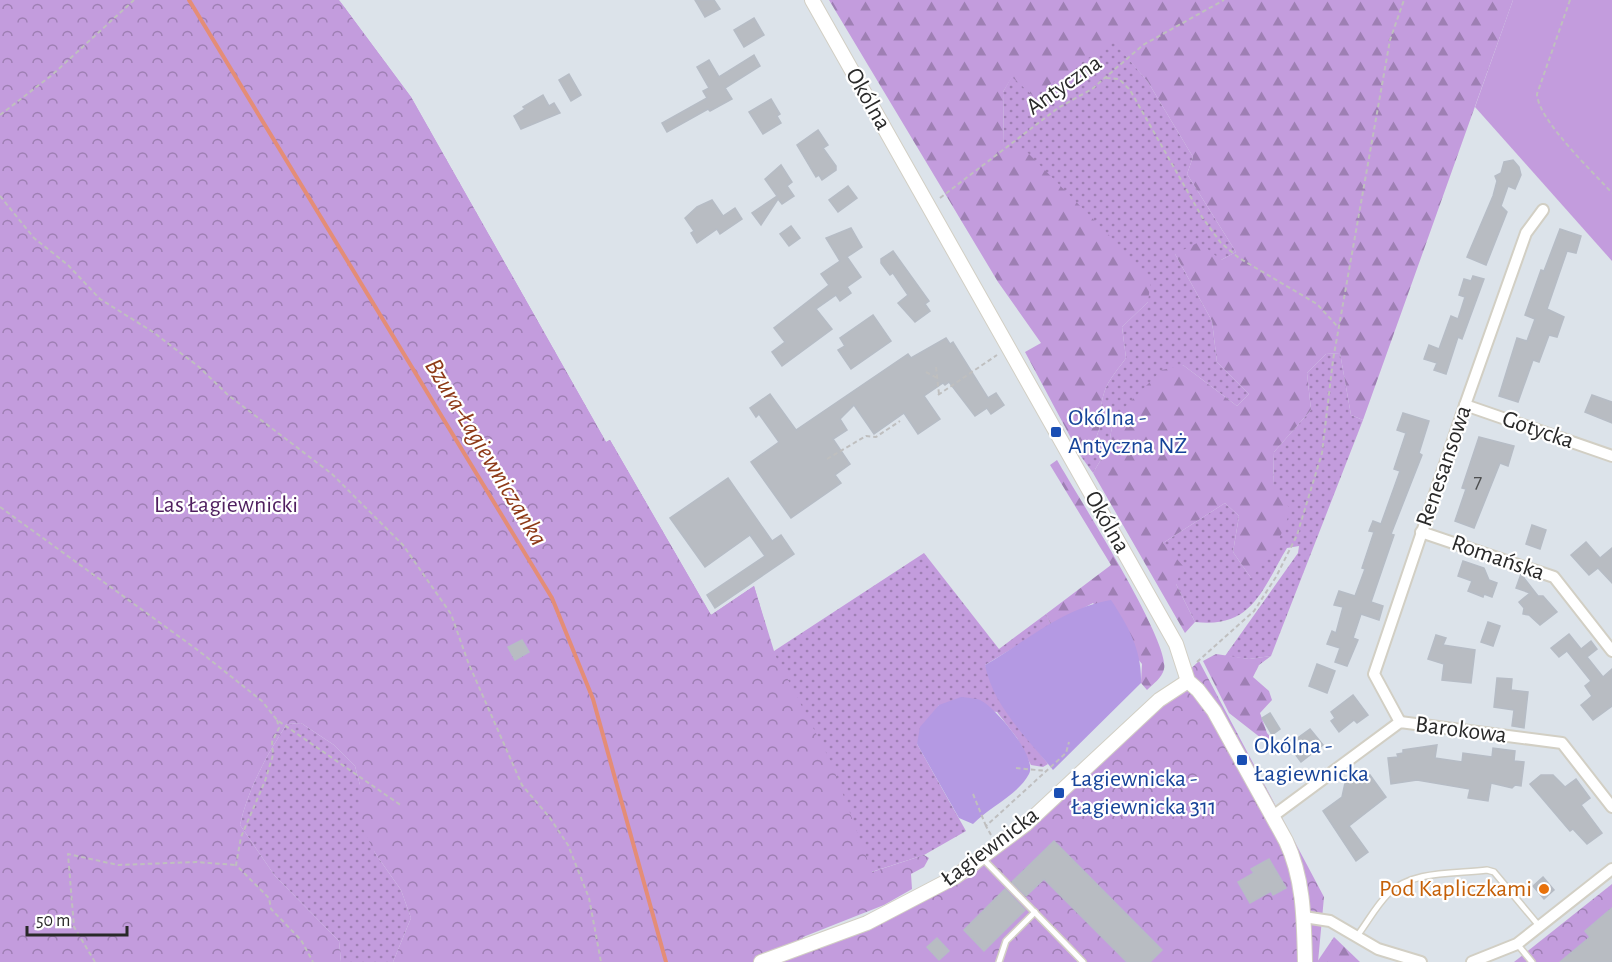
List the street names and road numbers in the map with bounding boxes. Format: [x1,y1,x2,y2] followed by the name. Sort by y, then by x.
[1022,50,1106,120] street label: Antyczna
[841,64,895,134] street label: Okólna
[1412,402,1476,530] street label: Renesansowa
[1499,407,1577,453] street label: Gotycka
[1080,487,1134,557] street label: Okólna
[1448,531,1548,585] street label: Romańska
[1414,712,1508,748] street label: Barokowa
[937,803,1043,891] street label: Łagiewnicka

